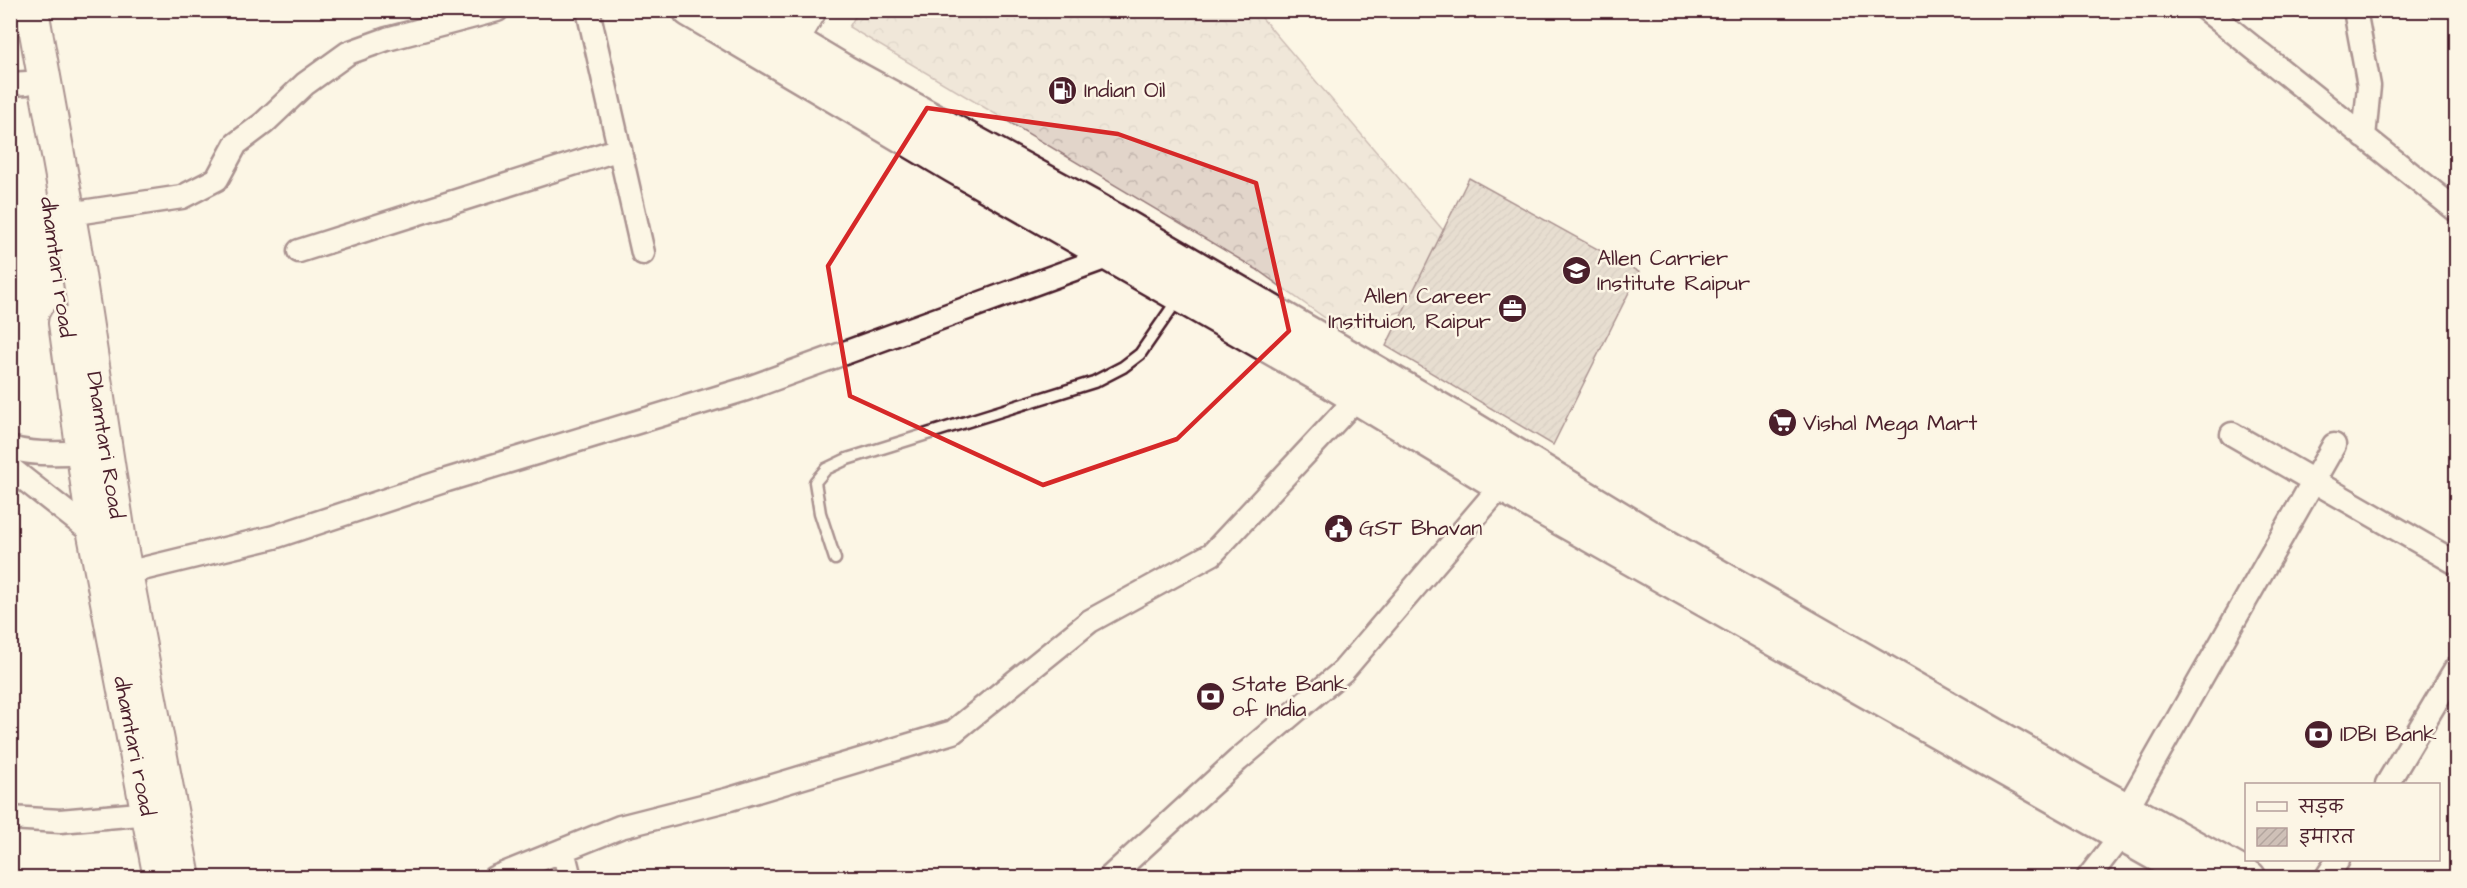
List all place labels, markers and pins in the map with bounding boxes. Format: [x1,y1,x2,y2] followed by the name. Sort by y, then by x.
[1047,74,1079,106] fuel station icon: Indian Oil
[1084,75,1165,106] place label: Indian Oil
[1597,243,1750,299] place label: Allen Carrier Institute Raipur
[1560,255,1592,287] school or university icon: Allen Carrier Institute Raipur
[1328,281,1491,337] place label: Allen Career Instituion, Raipur
[1496,293,1528,325] office icon: Allen Career Instituion, Raipur
[1766,407,1798,439] supermarket icon: Vishal Mega Mart
[1803,408,1977,440] place label: Vishal Mega Mart
[1322,512,1354,544] public building icon: GST Bhavan
[1359,513,1482,544] place label: GST Bhavan
[1232,669,1348,725] place label: State Bank of India
[1195,681,1227,713] bank icon: State Bank of India
[2303,718,2335,750] bank icon: IDBI Bank
[2340,719,2437,750] place label: IDBI Bank

